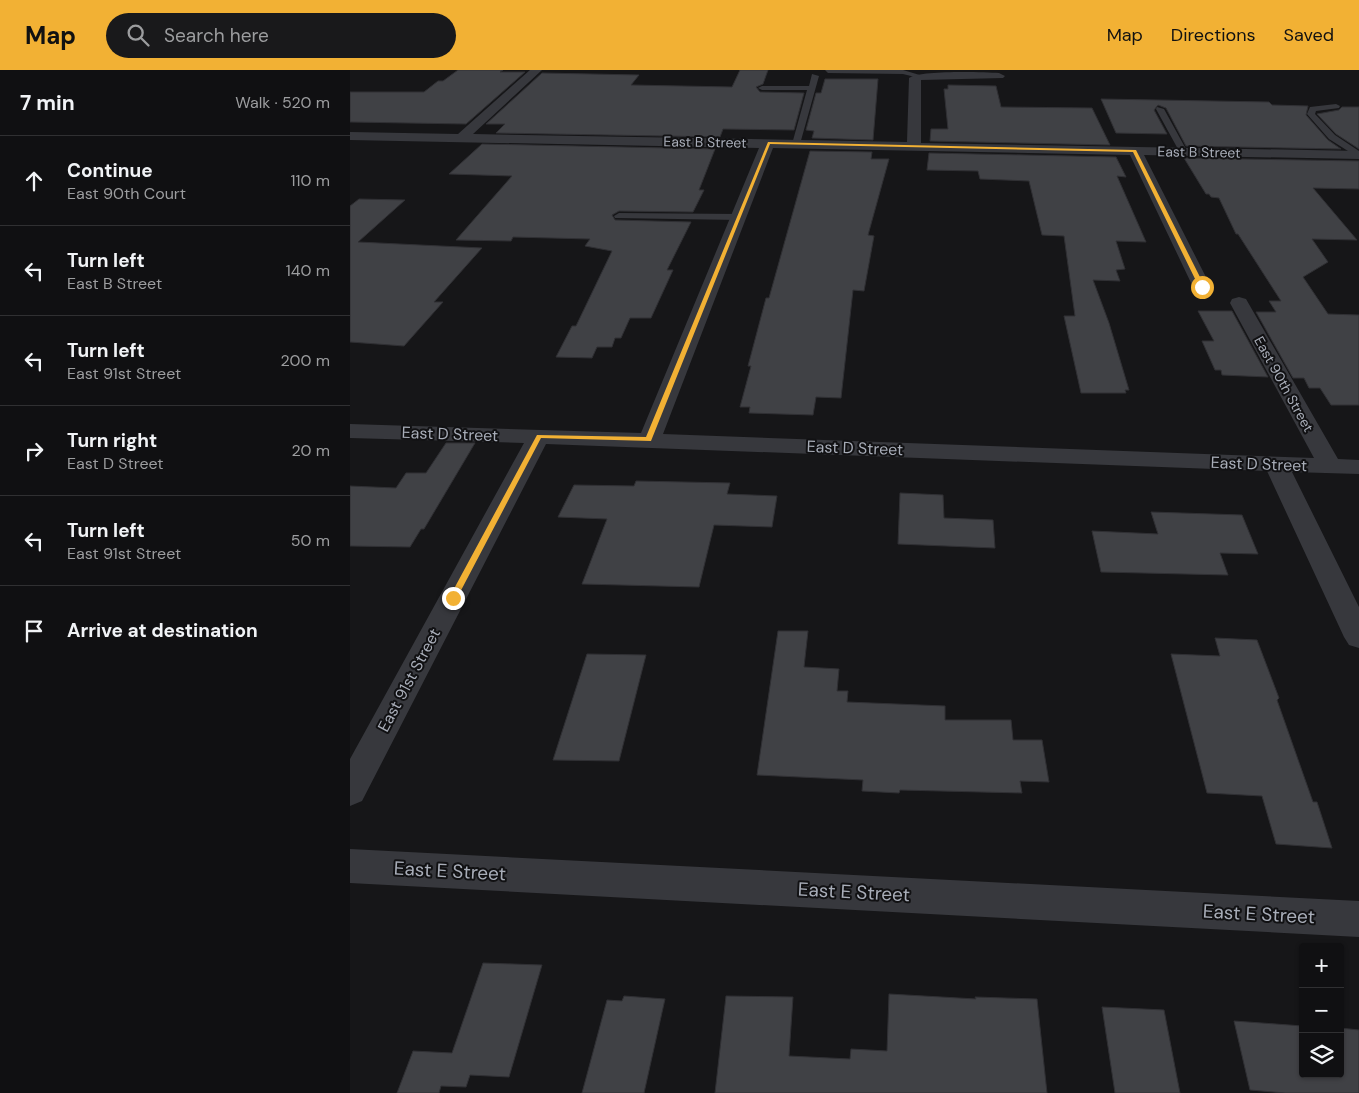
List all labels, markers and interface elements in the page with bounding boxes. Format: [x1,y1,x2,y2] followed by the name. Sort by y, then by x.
[106,13,456,58] search box
[25,20,76,51] text: Map
[124,21,152,49] icon: search
[164,23,269,48] text: Search here
[1107,23,1143,47] text: Map
[1171,23,1256,47] text: Directions
[1284,23,1334,47] text: Saved
[20,89,75,117] text: 7 min
[235,92,330,113] text: Walk · 520 m
[663,132,747,152] street label: East B Street
[1157,142,1241,162] street label: East B Street
[67,158,153,183] text: Continue
[20,167,48,195] icon: ahead
[291,170,330,191] text: 110 m
[67,183,186,204] text: East 90th Court
[67,248,145,273] text: Turn left
[20,257,48,285] icon: left
[286,260,330,281] text: 140 m
[67,273,162,294] text: East B Street
[1191,276,1214,299] route start
[1250,333,1318,435] street label: East 90th Street
[67,338,145,363] text: Turn left
[20,347,48,375] icon: left
[281,350,330,371] text: 200 m
[67,363,181,384] text: East 91st Street
[401,422,499,446] street label: East D Street
[67,428,157,453] text: Turn right
[806,436,904,460] street label: East D Street
[20,437,48,465] icon: right
[291,440,330,461] text: 20 m
[1210,452,1308,476] street label: East D Street
[67,453,164,474] text: East D Street
[67,518,145,543] text: Turn left
[20,527,48,555] icon: left
[291,530,330,551] text: 50 m
[67,543,181,564] text: East 91st Street
[442,587,465,610] route end
[20,617,48,645] icon: arrive
[67,618,258,643] text: Arrive at destination
[373,625,445,735] street label: East 91st Street
[393,856,507,886] street label: East E Street
[797,877,911,907] street label: East E Street
[1202,899,1316,929] street label: East E Street
[1299,943,1344,1078] map controls
[1299,943,1344,988] button: +
[1299,988,1344,1033] button: −
[1299,1033,1344,1078] button: layers

